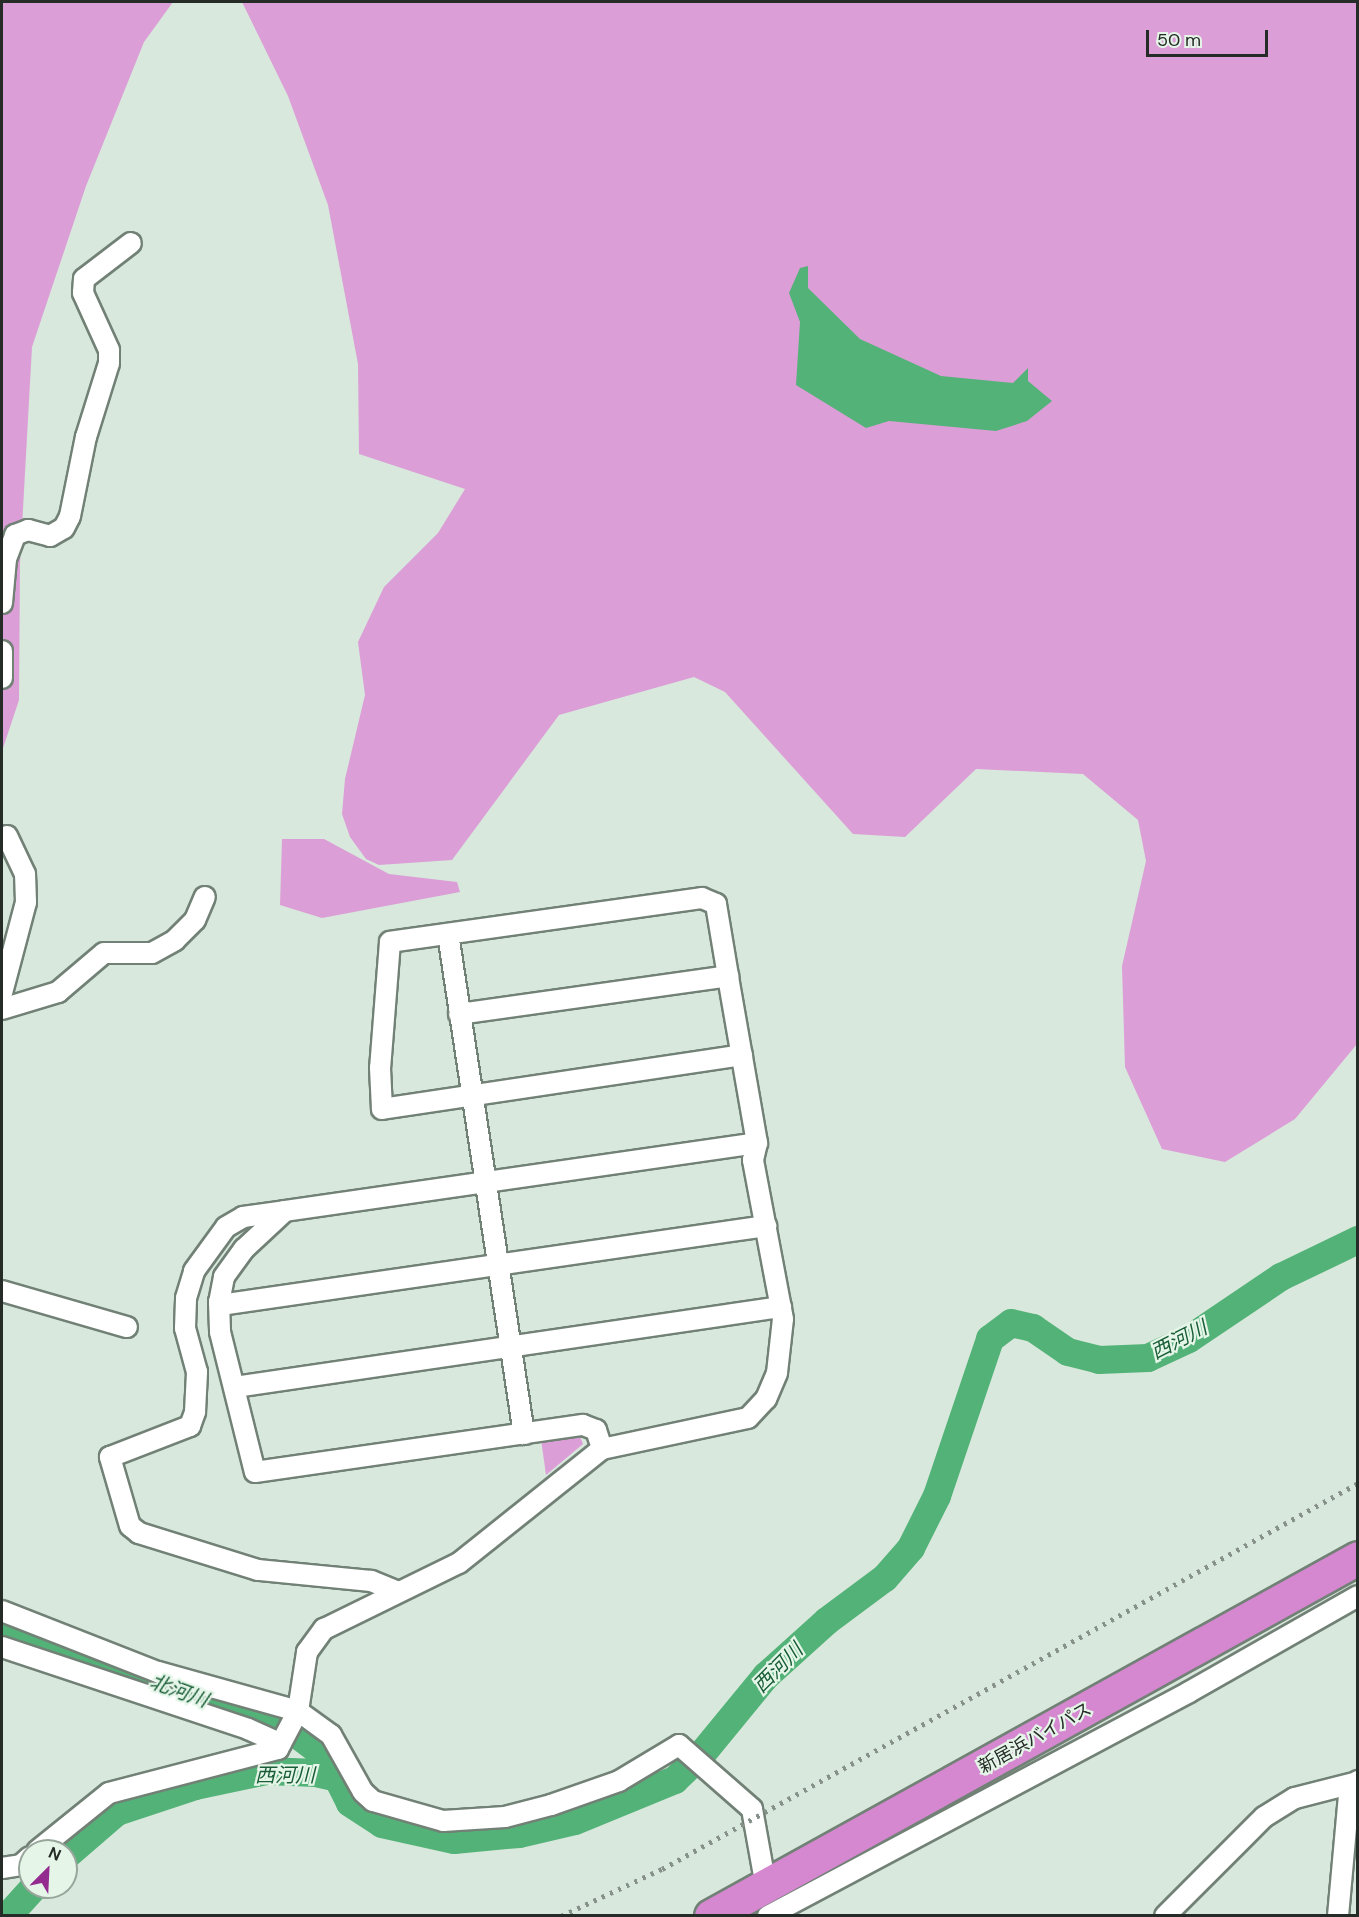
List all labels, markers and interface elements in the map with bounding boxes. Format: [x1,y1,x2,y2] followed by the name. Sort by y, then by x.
[1149,18,1270,56] scale bar
[1157,28,1201,52] text: 50 m
[1147,1316,1211,1364] water label: 西河川
[748,1638,808,1698] water label: 西河川
[147,1669,211,1713] water label: 北河川
[975,1698,1095,1778] street label: 新居浜バイパス
[255,1763,315,1787] water label: 西河川
[18,1839,78,1899] north arrow
[45,1842,64,1866] text: N

